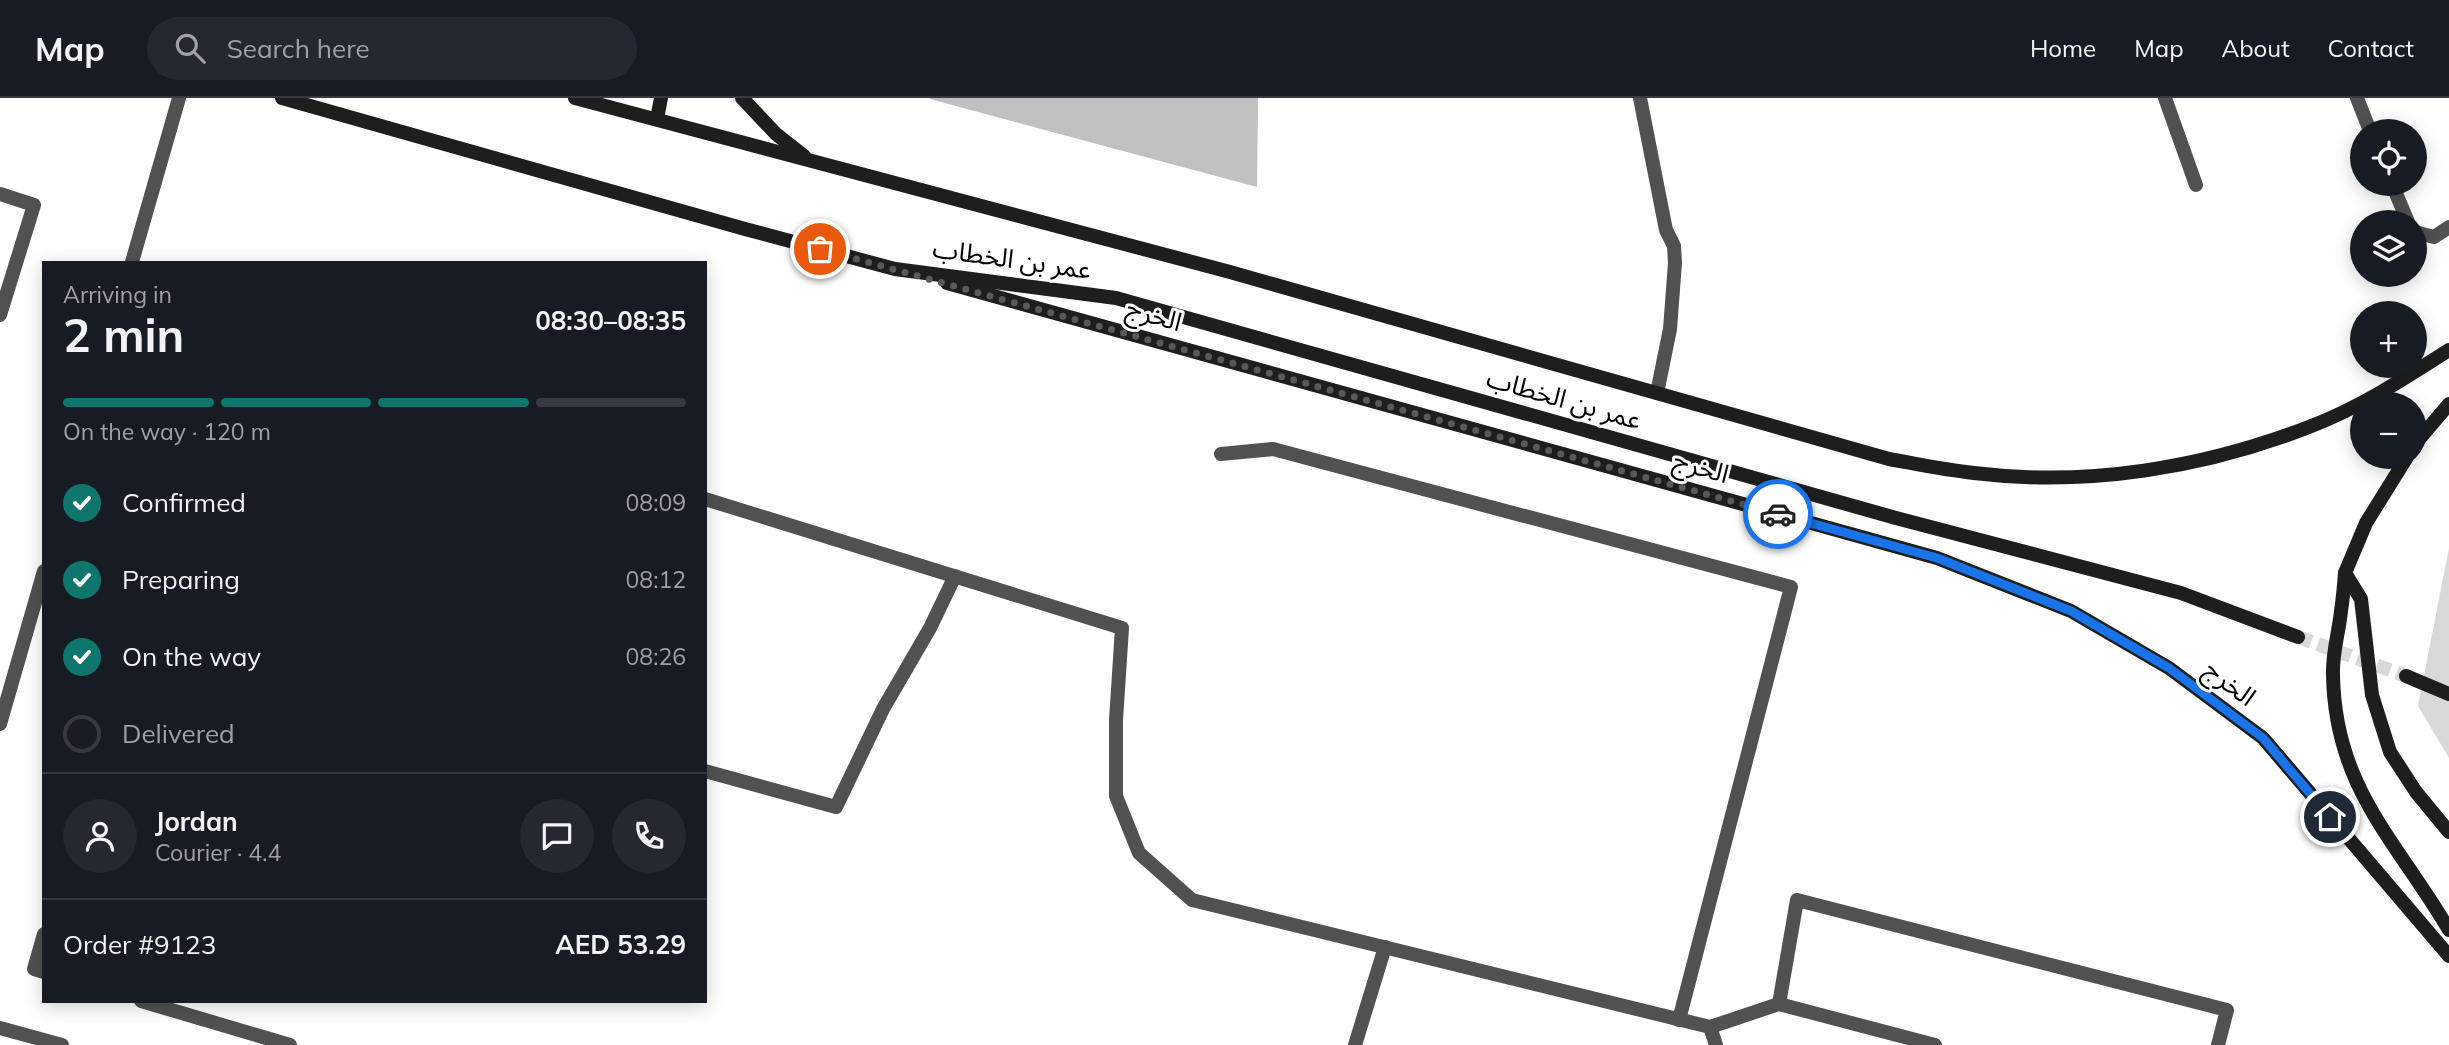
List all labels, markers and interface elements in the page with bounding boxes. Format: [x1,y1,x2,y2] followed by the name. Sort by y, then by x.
[147,17,637,80] search box
[35,28,105,69] text: Map
[171,29,209,67] icon: search
[227,32,370,65] text: Search here
[2030,33,2096,63] text: Home
[2134,33,2184,63] text: Map
[2222,33,2290,63] text: About
[2328,33,2414,63] text: Contact
[2350,119,2427,469] map controls
[2350,119,2427,196] button: locate
[2350,210,2427,287] button: layers
[790,219,850,279] pin
[801,230,839,268] icon: bag
[931,231,1093,286] street label: عمر بن الخطاب
[63,280,172,309] text: Arriving in
[1122,291,1186,341] street label: الخرج
[2350,301,2427,378] button: +
[535,304,686,337] text: 08:30–08:35
[63,306,184,364] text: 2 min
[1483,361,1645,436] street label: عمر بن الخطاب
[2350,392,2427,469] button: −
[63,417,271,446] text: On the way · 120 m
[1669,443,1733,493] street label: الخرج
[1743,479,1813,549] courier
[63,484,101,522] icon: check
[122,486,246,519] text: Confirmed
[626,488,686,517] text: 08:09
[1759,495,1797,533] icon: car
[63,561,101,599] icon: check
[122,563,240,596] text: Preparing
[626,565,686,594] text: 08:12
[63,638,101,676] icon: check
[122,640,261,673] text: On the way
[626,642,686,671] text: 08:26
[2196,652,2263,715] street label: الخرج
[122,717,235,750] text: Delivered
[2300,787,2360,847] pin
[2311,798,2349,836] icon: home
[63,799,137,873] button: person
[520,799,594,873] button: chat
[612,799,686,873] button: phone
[155,805,238,838] text: Jordan
[155,838,281,867] text: Courier · 4.4
[63,928,216,961] text: Order #9123
[555,928,686,961] text: AED 53.29

